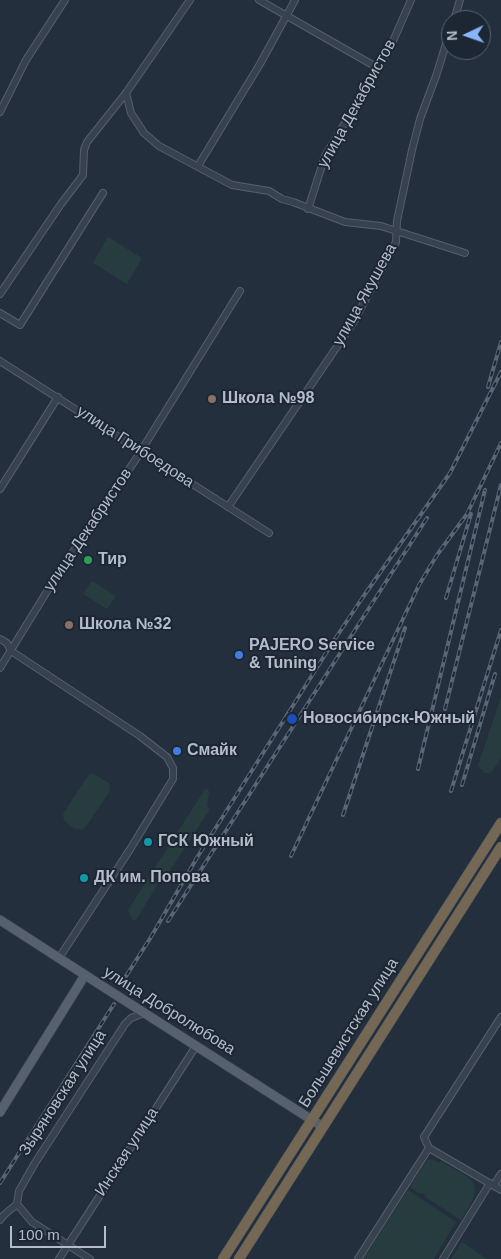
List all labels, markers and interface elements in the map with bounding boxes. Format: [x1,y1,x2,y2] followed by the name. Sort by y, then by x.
[441,10,491,60] north arrow
[444,30,460,41] text: N
[314,36,400,172] street label: улица Декабристов
[329,240,401,350] street label: улица Якушева
[222,389,314,409] place label: Школа №98
[206,393,218,405] marker: Школа №98
[73,402,197,492] street label: улица Грибоедова
[40,465,136,595] street label: улица Декабристов
[98,550,127,570] place label: Тир
[82,554,94,566] marker: Тир
[79,615,171,635] place label: Школа №32
[63,619,75,631] marker: Школа №32
[249,636,375,674] place label: PAJERO Service & Tuning
[233,649,245,661] marker: PAJERO Service & Tuning
[303,709,475,729] place label: Новосибирск-Южный
[285,712,299,726] marker: Новосибирск-Южный
[187,741,237,761] place label: Смайк
[171,745,183,757] marker: Смайк
[158,832,254,852] place label: ГСК Южный
[142,836,154,848] marker: ГСК Южный
[94,868,209,888] place label: ДК им. Попова
[78,872,90,884] marker: ДК им. Попова
[295,955,403,1111] street label: Большевистская улица
[100,963,238,1059] street label: улица Добролюбова
[15,1027,111,1159] street label: Зыряновская улица
[91,1104,163,1200] street label: Инская улица
[12,1216,109,1248] scale bar
[18,1226,60,1243] text: 100 m

